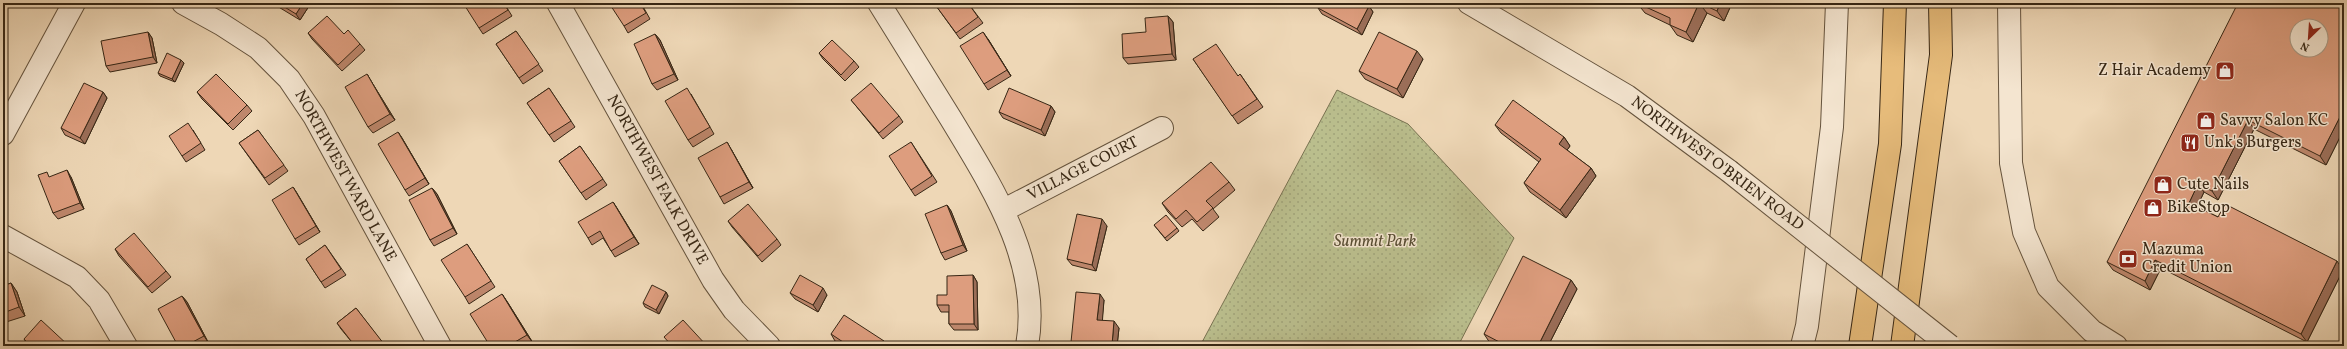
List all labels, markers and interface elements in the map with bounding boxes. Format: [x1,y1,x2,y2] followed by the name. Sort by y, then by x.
[2289,18,2329,58] north arrow
[2299,37,2312,54] text: N
[2098,60,2211,82] place label: Z Hair Academy
[2214,60,2236,82] shop icon: Z Hair Academy
[289,86,401,266] street label: NORTHWEST WARD LANE
[601,91,713,269] street label: NORTHWEST FALK DRIVE
[1626,92,1808,237] street label: NORTHWEST O'BRIEN ROAD
[2195,110,2217,132] shop icon: Savvy Salon KC
[2220,110,2328,132] place label: Savvy Salon KC
[1024,132,1142,206] street label: VILLAGE COURT
[2179,132,2201,154] restaurant icon: Unk's Burgers
[2204,132,2301,154] place label: Unk's Burgers
[2152,174,2174,196] shop icon: Cute Nails
[2177,174,2249,196] place label: Cute Nails
[2142,197,2164,219] shop icon: BikeStop
[2167,197,2230,219] place label: BikeStop
[1334,231,1417,253] park label: Summit Park
[2142,239,2233,279] place label: Mazuma Credit Union
[2117,248,2139,270] bank icon: Mazuma Credit Union

